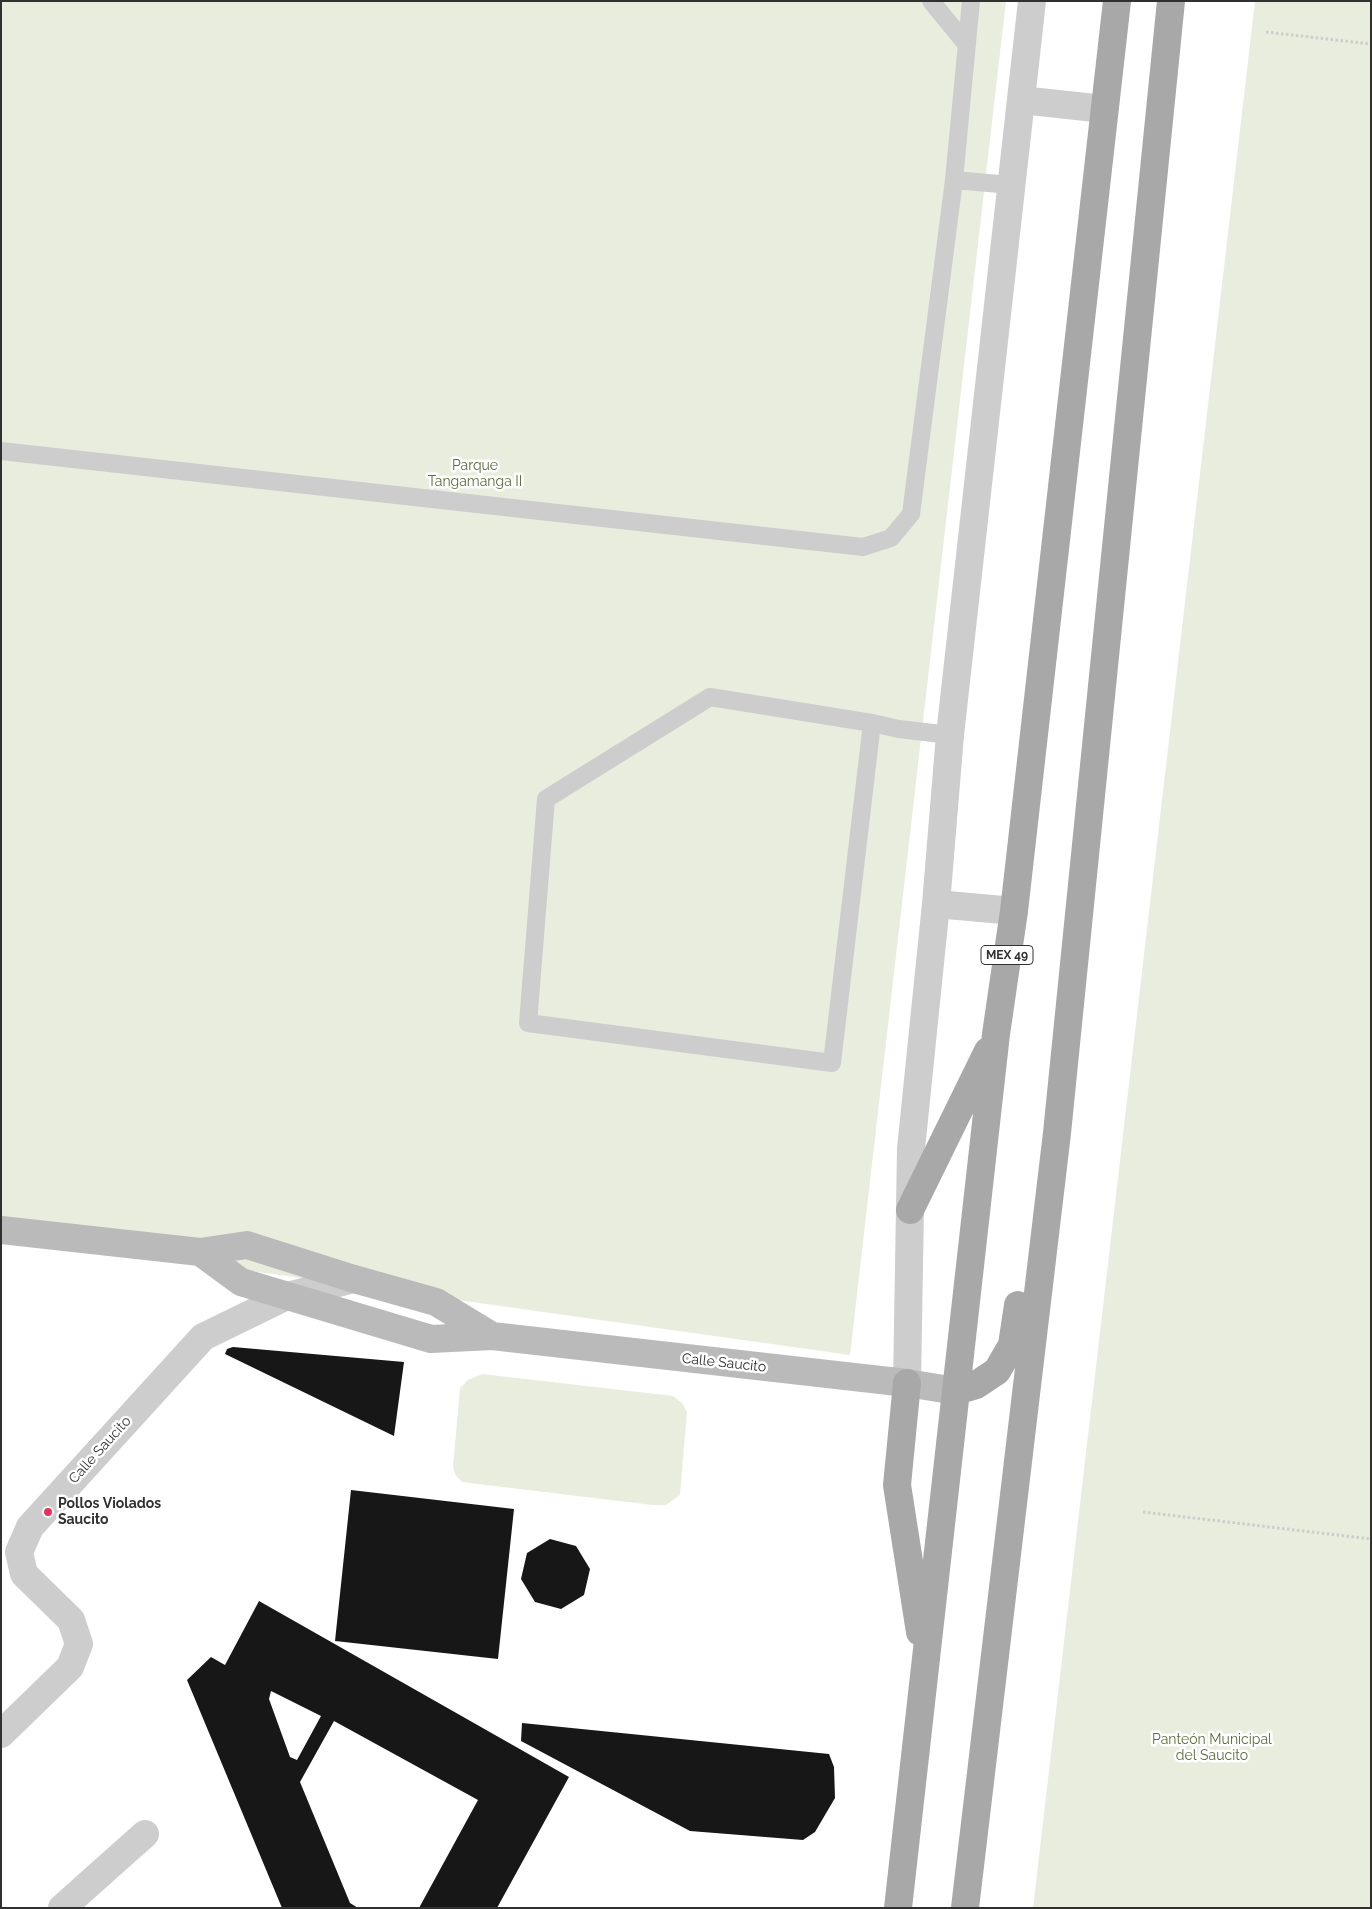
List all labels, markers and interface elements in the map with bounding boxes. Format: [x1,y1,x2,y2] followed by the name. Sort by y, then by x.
[428,458,522,491] park label: Parque Tangamanga II
[981,946,1033,964] road number: MEX 49
[681,1350,767,1376] street label: Calle Saucito
[65,1413,135,1487] street label: Calle Saucito
[58,1496,161,1528] place label: Pollos Violados Saucito
[42,1506,54,1518] marker: Pollos Violados Saucito
[1152,1732,1272,1764] park label: Panteón Municipal del Saucito

